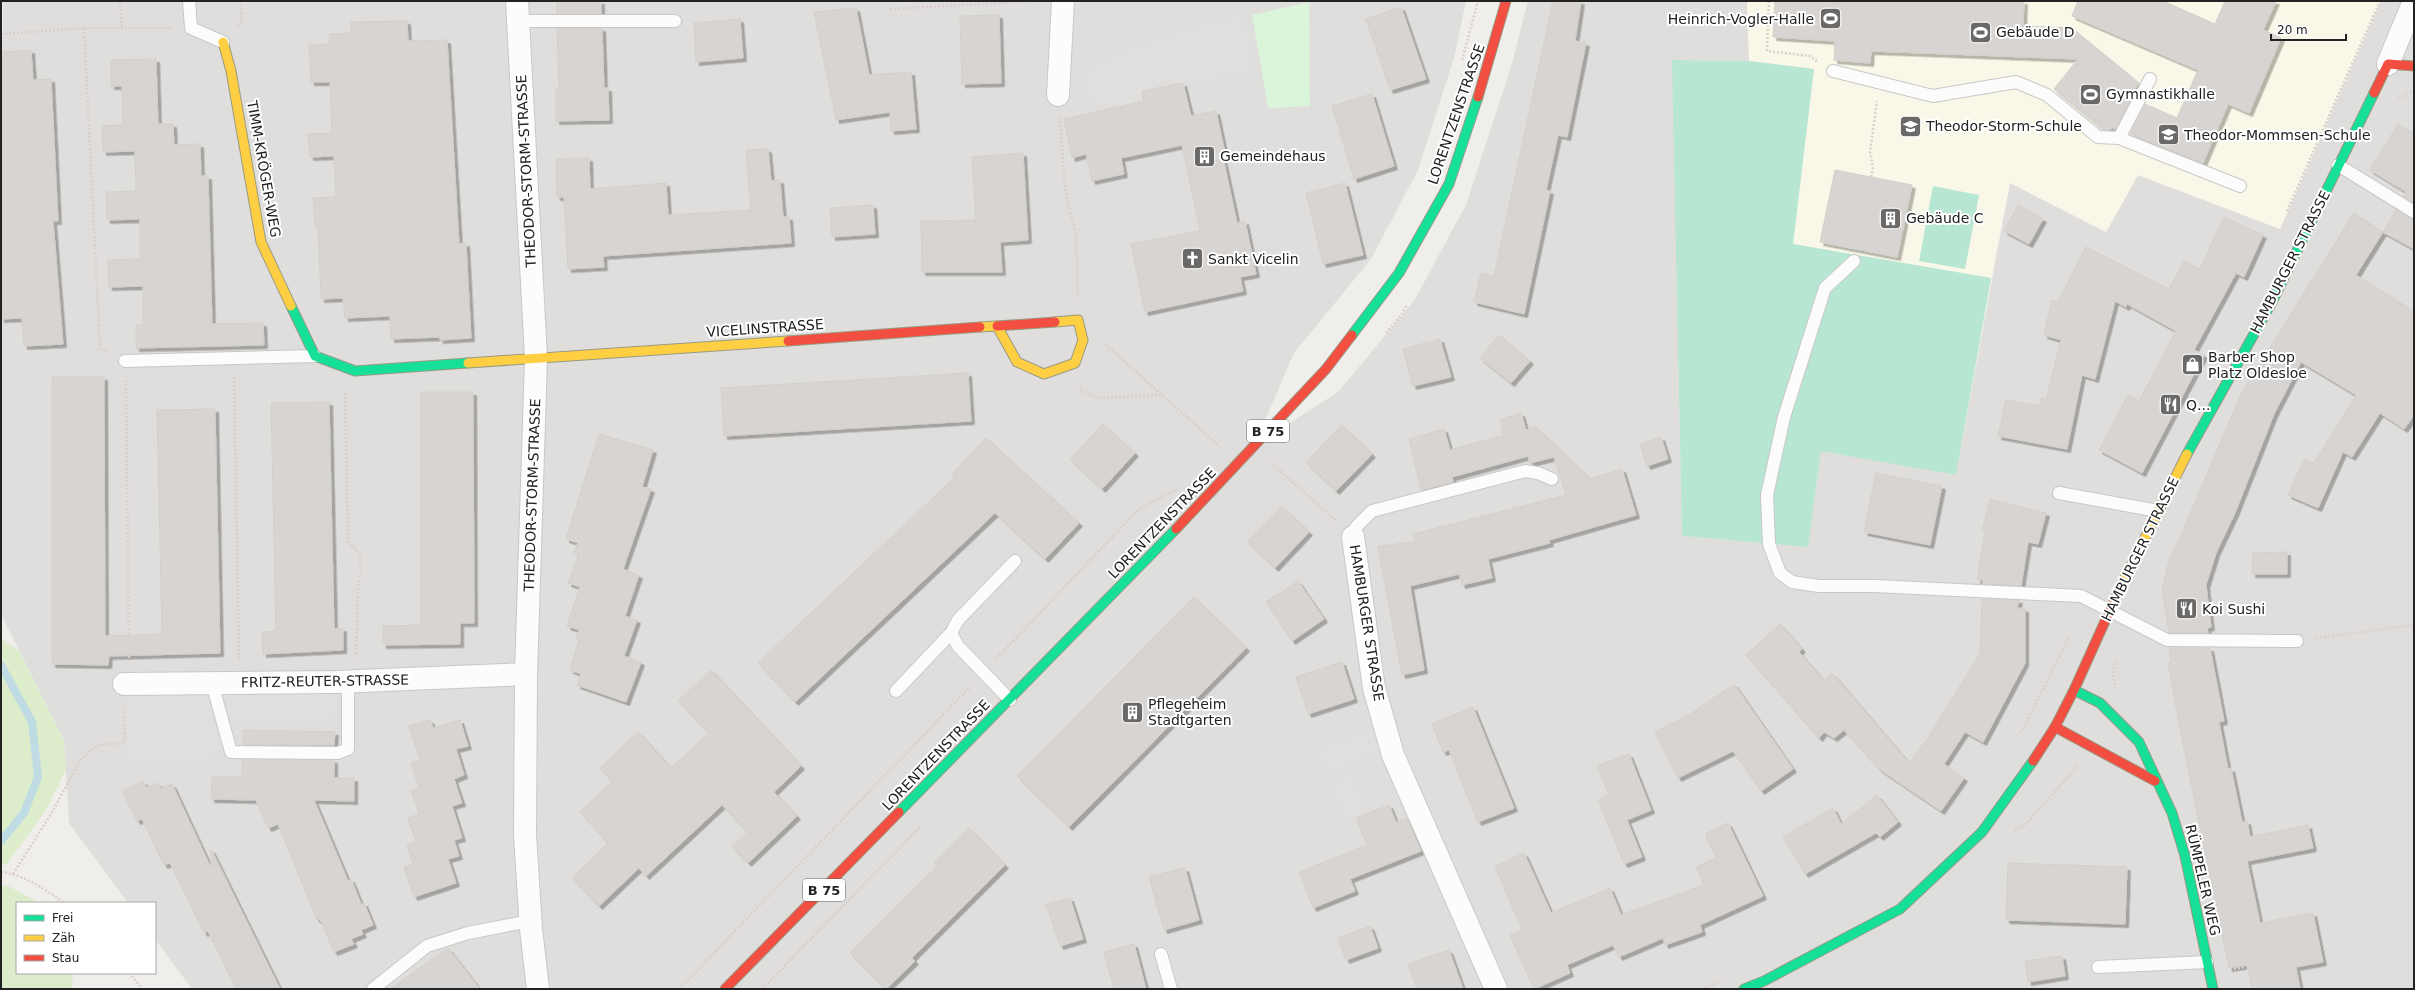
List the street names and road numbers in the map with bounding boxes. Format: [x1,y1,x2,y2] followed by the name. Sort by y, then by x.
[1424,42,1488,186] street label: LORENTZENSTRASSE
[513,74,539,269] street label: THEODOR-STORM-STRASSE
[244,98,285,239] street label: TIMM-KRÖGER-WEG
[2247,188,2333,336] street label: HAMBURGER STRASSE
[706,316,824,340] street label: VICELINSTRASSE
[521,398,543,593] street label: THEODOR-STORM-STRASSE
[1247,420,1289,442] road number: B 75
[1105,464,1219,582] street label: LORENTZENSTRASSE
[2098,474,2182,624] street label: HAMBURGER STRASSE
[1347,544,1387,702] street label: HAMBURGER STRASSE
[241,672,409,690] street label: FRITZ-REUTER-STRASSE
[879,696,993,814] street label: LORENTZENSTRASSE
[2182,823,2225,937] street label: RÜMPELER WEG
[803,879,845,901] road number: B 75

